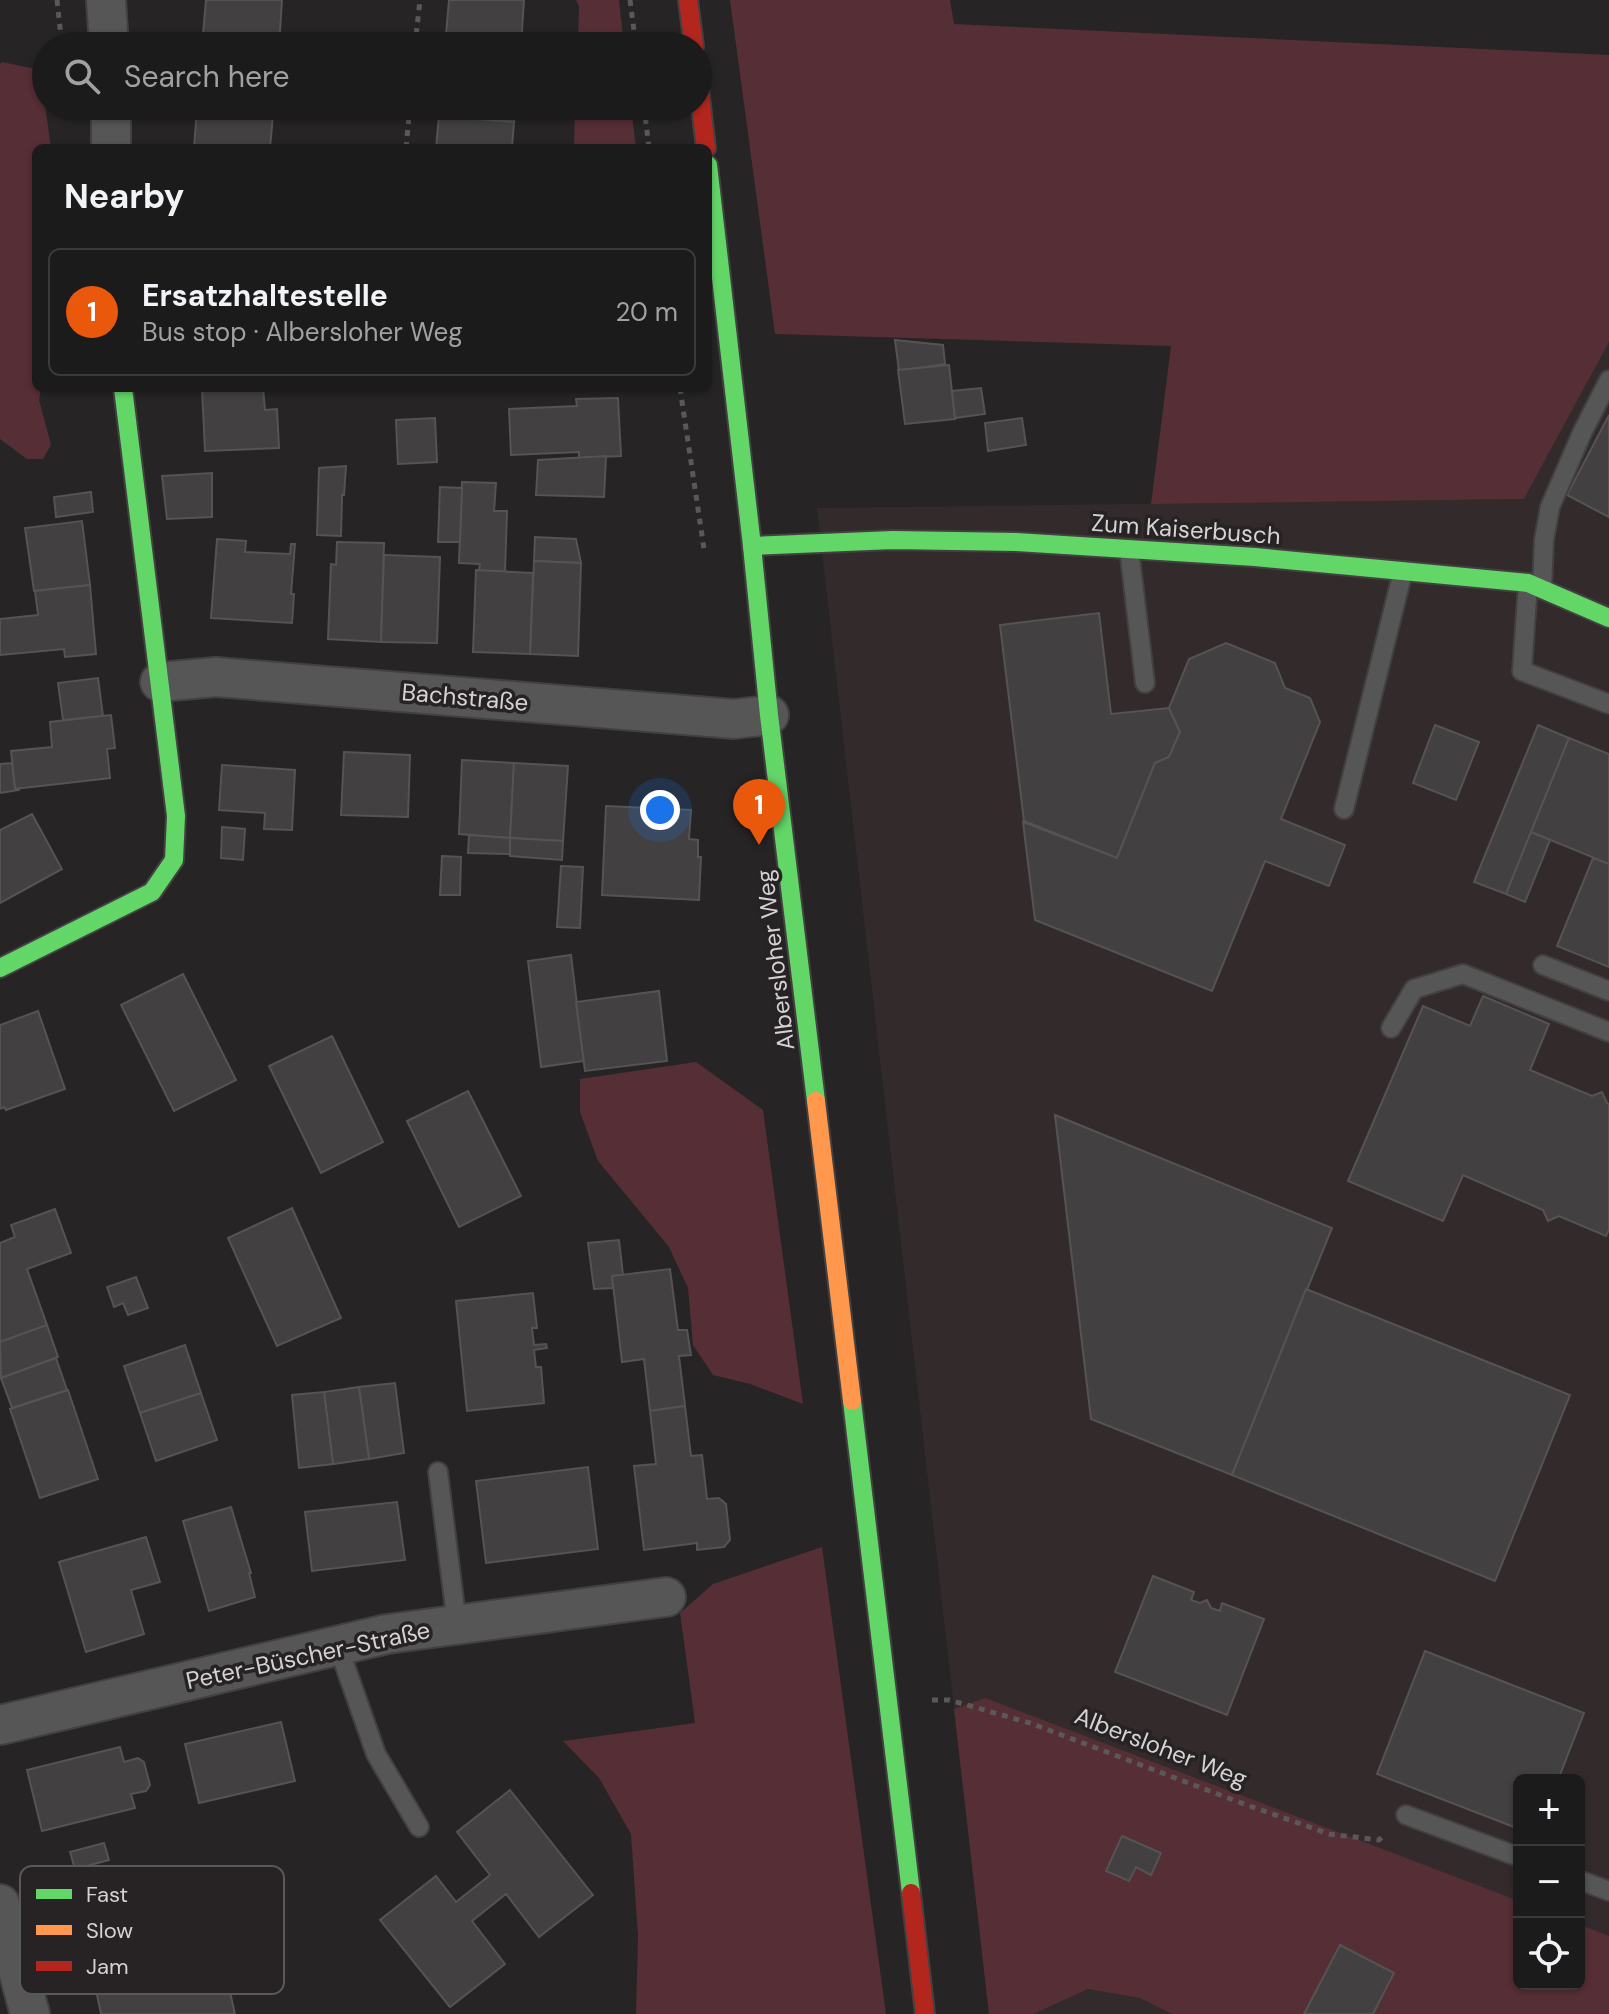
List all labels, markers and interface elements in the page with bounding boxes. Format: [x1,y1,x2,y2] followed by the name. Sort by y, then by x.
[32,32,712,120] search box
[60,54,104,98] icon: search
[124,57,290,96] text: Search here
[64,174,184,219] text: Nearby
[142,276,388,315] text: Ersatzhaltestelle
[87,295,97,329] text: 1
[615,295,678,329] text: 20 m
[142,315,463,349] text: Bus stop · Albersloher Weg
[1090,507,1282,551] street label: Zum Kaiserbusch
[400,676,530,718] street label: Bachstraße
[733,779,785,845] pin: 1
[640,790,680,830] your location
[749,868,801,1052] street label: Albersloher Weg
[183,1614,433,1696] street label: Peter-Büscher-Straße
[1070,1700,1252,1794] street label: Albersloher Weg
[1513,1774,1585,1990] map controls
[1513,1774,1585,1846] button: +
[1513,1846,1585,1918] button: −
[20,1866,284,1994] legend
[86,1880,128,1909] text: Fast
[86,1916,133,1945] text: Slow
[1513,1918,1585,1990] button: locate
[86,1952,129,1981] text: Jam

